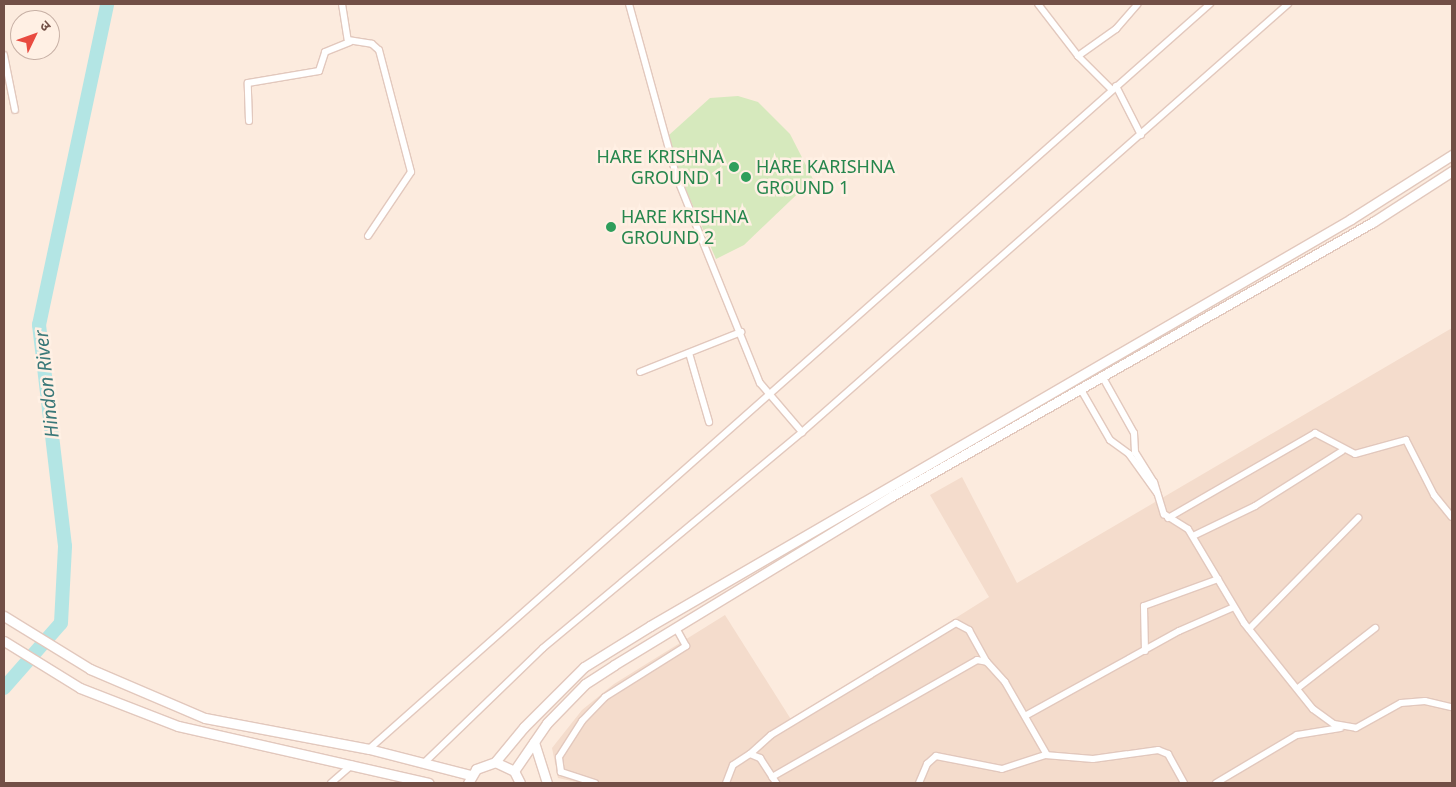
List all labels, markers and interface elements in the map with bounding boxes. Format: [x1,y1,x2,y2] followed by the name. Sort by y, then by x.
[10,10,60,60] north arrow
[36,16,56,35] text: उ
[596,146,724,188] place label: HARE KRISHNA GROUND 1
[756,156,895,198] place label: HARE KARISHNA GROUND 1
[728,161,740,173] marker: HARE KRISHNA GROUND 1
[740,171,752,183] marker: HARE KARISHNA GROUND 1
[621,206,749,248] place label: HARE KRISHNA GROUND 2
[605,221,617,233] marker: HARE KRISHNA GROUND 2
[30,329,64,439] water label: Hindon River

